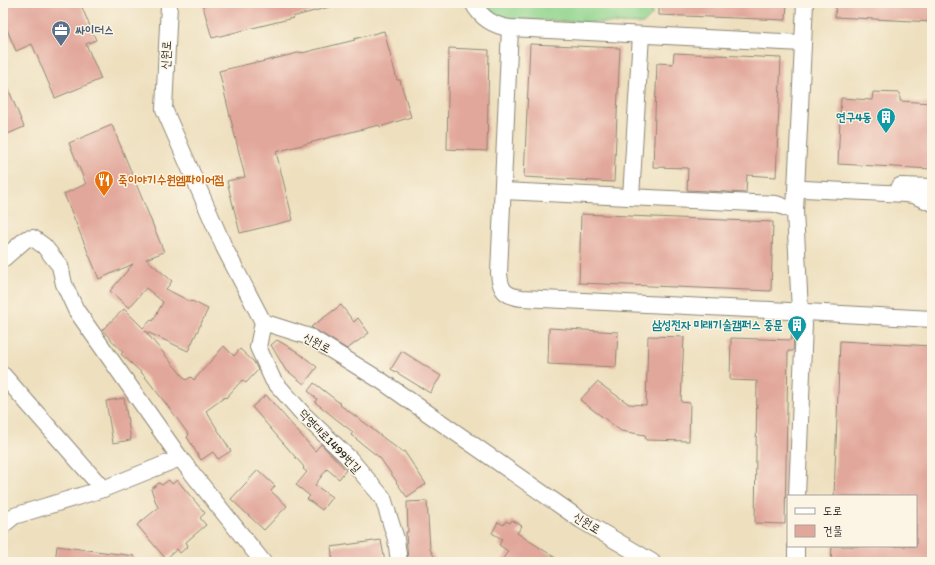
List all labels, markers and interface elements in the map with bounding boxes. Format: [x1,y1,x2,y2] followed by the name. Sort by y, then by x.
[50,19,72,47] office icon: 싸이더스
[75,23,114,37] place label: 싸이더스
[158,40,174,70] street label: 신원로
[875,106,897,134] building icon: 연구4동
[836,110,872,124] place label: 연구4동
[93,169,115,197] restaurant icon: 죽이야기수원엠파이어점
[118,173,225,187] place label: 죽이야기수원엠파이어점
[786,314,808,342] building icon: 삼성전자 미래기술캠퍼스 중문
[652,318,783,332] place label: 삼성전자 미래기술캠퍼스 중문
[301,330,333,356] street label: 신원로
[296,406,364,476] street label: 덕영대로1499번길
[787,495,917,547] legend
[823,504,842,518] text: 도로
[571,509,603,537] street label: 신원로
[823,524,843,538] text: 건물

